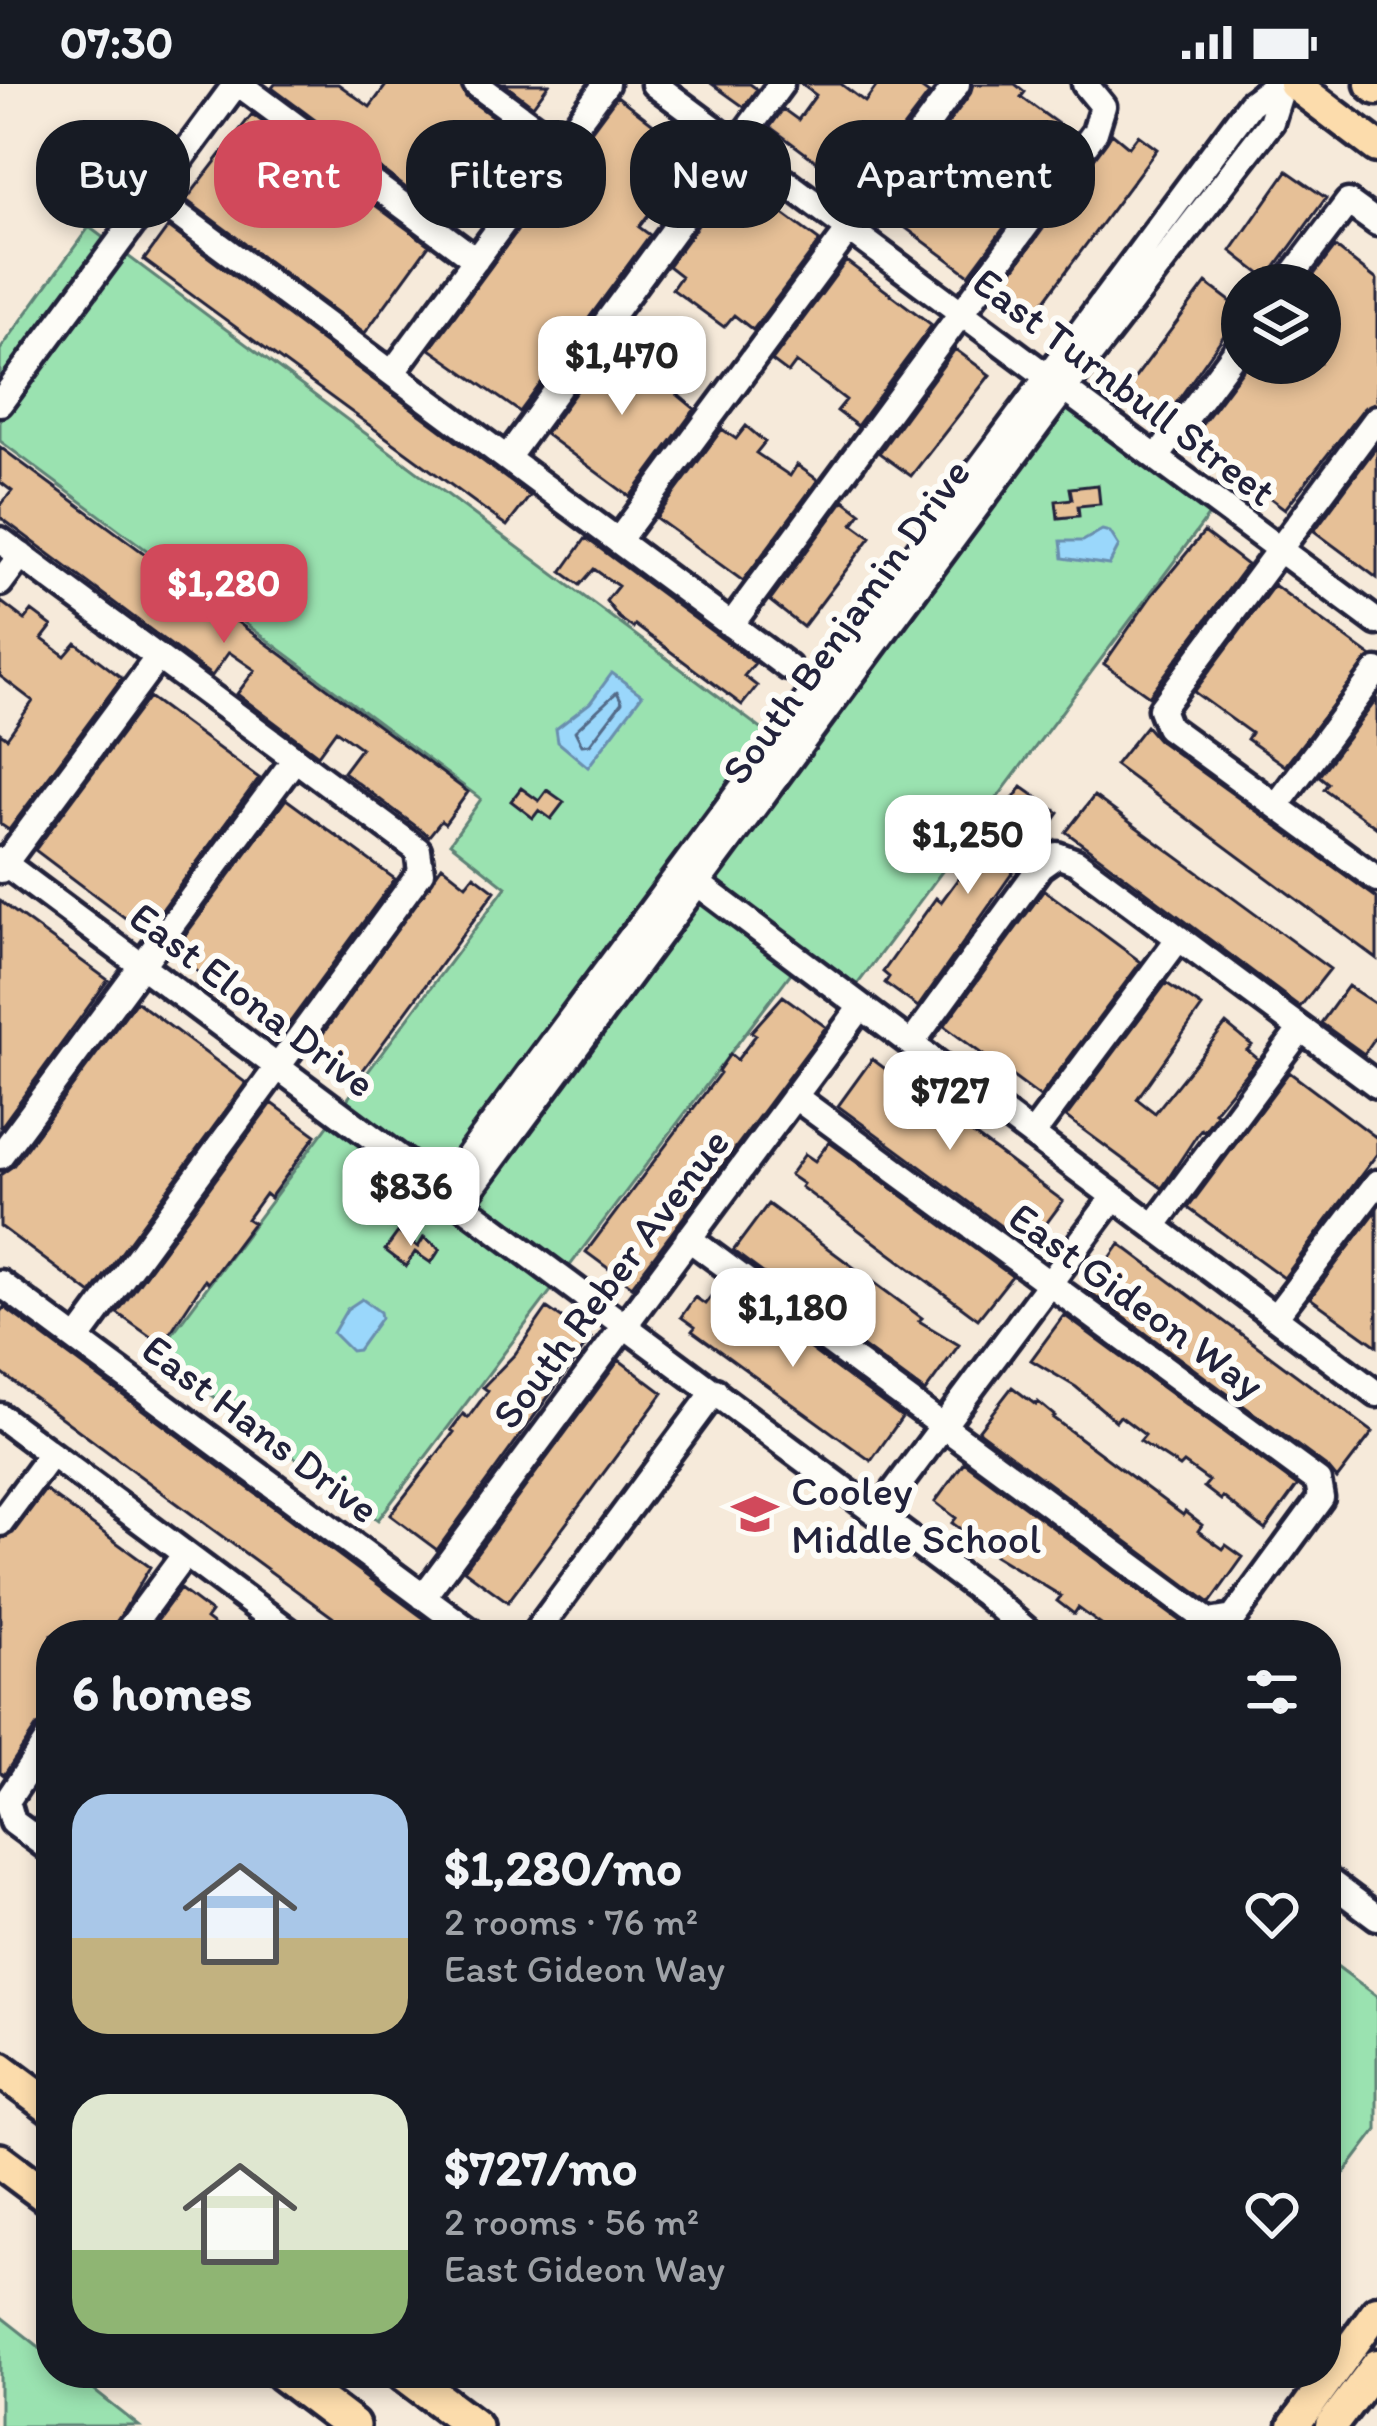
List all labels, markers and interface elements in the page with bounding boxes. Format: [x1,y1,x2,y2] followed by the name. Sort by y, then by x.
[60,15,173,69] text: 07:30
[36,120,190,228] chip: Buy
[214,120,382,228] chip: Rent
[406,120,606,228] chip: Filters
[630,120,791,228] chip: New
[815,120,1095,228] chip: Apartment
[963,256,1286,517] street label: East Turnbull Street
[1221,264,1341,384] map controls
[1221,264,1341,384] button: layers
[524,316,720,418] pin: $1,470
[565,331,679,378] text: $1,470
[710,449,981,794] street label: South Benjamin Drive
[126,544,322,646] pin: $1,280
[167,559,281,606] text: $1,280
[870,795,1066,897] pin: $1,250
[912,810,1024,857] text: $1,250
[120,890,386,1108] street label: East Elona Drive
[879,1051,1021,1153] pin: $727
[911,1066,989,1113] text: $727
[481,1118,740,1438] street label: South Reber Avenue
[340,1147,482,1249] pin: $836
[369,1162,453,1209] text: $836
[999,1191,1274,1410] street label: East Gideon Way
[695,1268,891,1370] pin: $1,180
[738,1283,848,1330] text: $1,180
[132,1323,389,1534] street label: East Hans Drive
[791,1465,1041,1564] place label: Cooley Middle School
[730,1489,780,1539] school or university icon: Cooley Middle School
[1239,1659,1305,1725] icon: filters
[72,1662,252,1723] text: 6 homes
[444,1837,682,1898] text: $1,280/mo
[168,1842,312,1986] icon: home
[1239,1881,1305,1947] icon: heart
[444,1898,698,1945] text: 2 rooms · 76 m²
[444,1945,725,1992] text: East Gideon Way
[444,2137,638,2198] text: $727/mo
[168,2142,312,2286] icon: home
[1239,2181,1305,2247] icon: heart
[444,2198,699,2245] text: 2 rooms · 56 m²
[444,2245,725,2292] text: East Gideon Way

